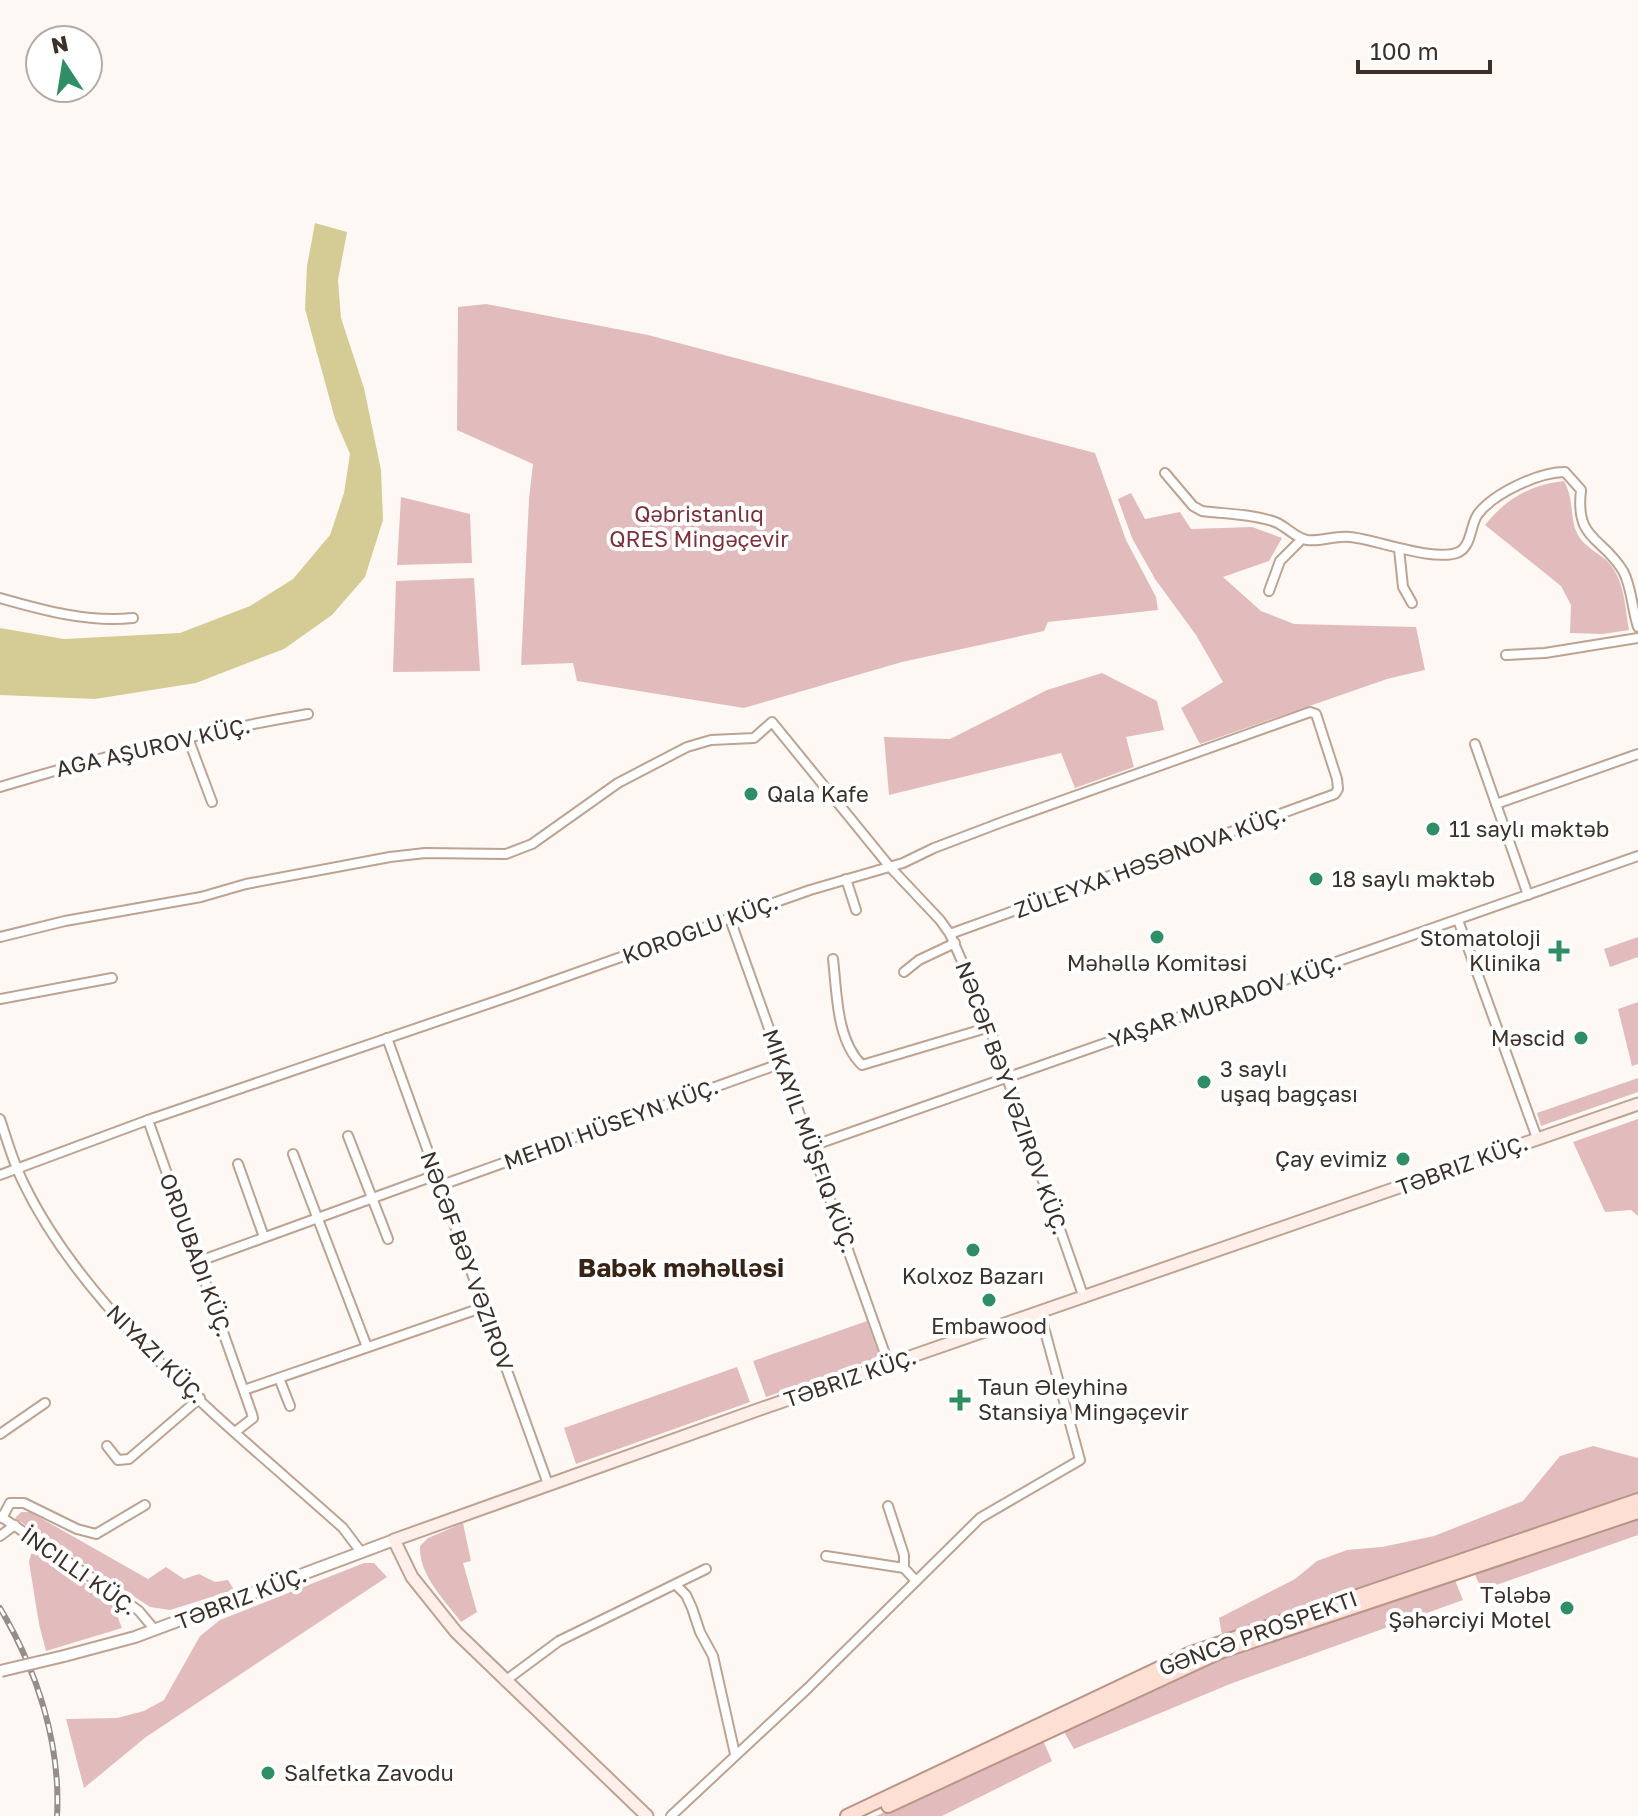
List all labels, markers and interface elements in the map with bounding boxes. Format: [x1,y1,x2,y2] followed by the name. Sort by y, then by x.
[24,24,104,104] north arrow
[1358,24,1490,74] scale bar
[49,29,71,59] text: N
[1370,36,1439,65] text: 100 m
[609,500,789,552] park label: Qəbristanlıq QRES Mingəçevir
[53,711,253,782] street label: AĞA AŞUROV KÜÇ.
[767,780,869,807] place label: Qala Kafe
[742,785,760,803] marker: Qala Kafe
[1010,800,1289,923] street label: ZÜLEYXA HƏSƏNOVA KÜÇ.
[1449,815,1609,842] place label: 11 saylı məktəb
[1424,820,1442,838] marker: 11 saylı məktəb
[1332,865,1495,892] place label: 18 saylı məktəb
[1307,870,1325,888] marker: 18 saylı məktəb
[618,888,781,969] street label: KOROĞLU KÜÇ.
[1420,924,1541,976] place label: Stomatoloji Klinika
[1148,928,1166,946] marker: Məhəllə Komitəsi
[1548,940,1570,962] marker: Stomatoloji Klinika
[1105,948,1345,1053] street label: YAŞAR MURADOV KÜÇ.
[1067,949,1247,976] place label: Məhəllə Komitəsi
[950,957,1075,1238] street label: NƏCƏF BƏY VƏZIROV KÜÇ.
[1491,1024,1565,1051] place label: Məscid
[757,1025,864,1256] street label: MIKAYIL MÜŞFIQ KÜÇ.
[1572,1029,1590,1047] marker: Məscid
[1220,1055,1358,1107] place label: 3 saylı uşaq bağçası
[500,1072,722,1175] street label: MEHDI HÜSEYN KÜÇ.
[1195,1073,1213,1091] marker: 3 saylı uşaq bağçası
[1392,1128,1531,1201] street label: TƏBRIZ KÜÇ.
[1275,1145,1387,1172] place label: Çay evimiz
[415,1148,520,1374] street label: NƏCƏF BƏY VƏZIROV
[1394,1150,1412,1168] marker: Çay evimiz
[154,1169,239,1340] street label: ORDUBADI KÜÇ.
[964,1241,982,1259] marker: Kolxoz Bazarı
[578,1252,784,1283] district label: Babək məhəlləsi
[902,1262,1044,1289] place label: Kolxoz Bazarı
[980,1291,998,1309] marker: Embawood
[101,1299,211,1409] street label: NIYAZI KÜÇ.
[931,1312,1047,1339] place label: Embawood
[780,1342,919,1413] street label: TƏBRIZ KÜÇ.
[978,1373,1189,1425] place label: Taun Əleyhinə Stansiya Mingəçevir
[949,1389,971,1411] marker: Taun Əleyhinə Stansiya Mingəçevir
[16,1521,142,1620] street label: İNCILLI KÜÇ.
[172,1560,310,1635] street label: TƏBRIZ KÜÇ.
[1388,1581,1551,1633] place label: Tələbə Şəhərciyi Motel
[1155,1584,1361,1681] street label: GƏNCƏ PROSPEKTI
[1558,1599,1576,1617] marker: Tələbə Şəhərciyi Motel
[284,1759,454,1786] place label: Salfetka Zavodu
[259,1764,277,1782] marker: Salfetka Zavodu

